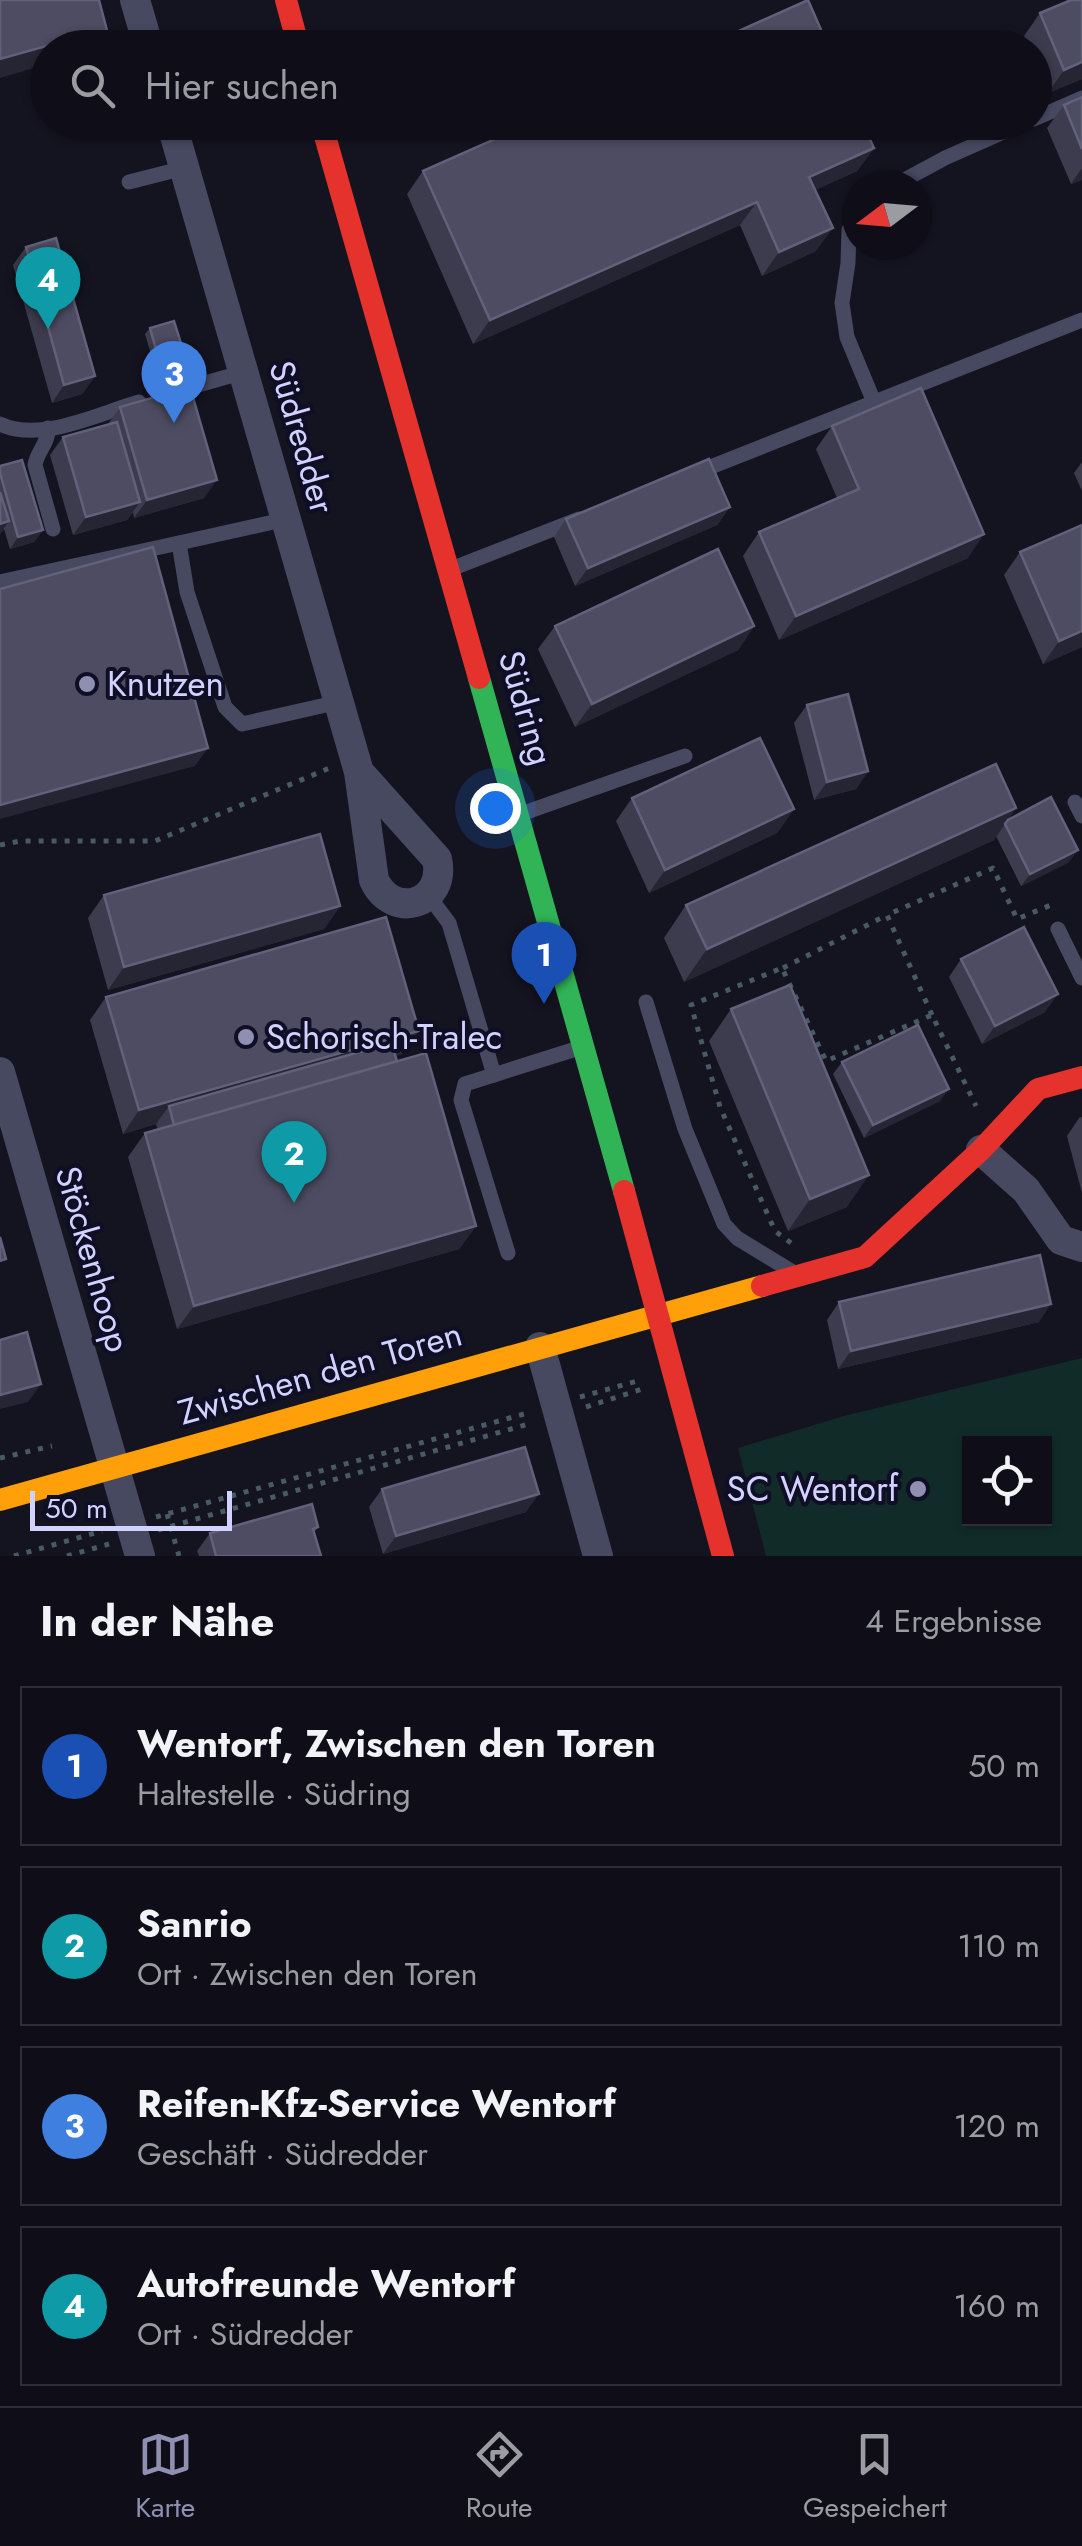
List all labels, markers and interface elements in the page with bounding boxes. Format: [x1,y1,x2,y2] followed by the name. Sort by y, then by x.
[30,30,1052,140] search box
[65,58,120,113] icon: search
[145,58,339,113] text: Hier suchen
[842,170,932,260] north arrow
[15,246,80,329] pin: 4
[142,340,206,423] pin: 3
[256,355,348,519] street label: Südredder
[486,645,566,771] street label: Südring
[107,659,224,709] place label: Knutzen
[76,673,98,695] marker: Knutzen
[470,783,521,834] your location
[512,922,576,1004] pin: 1
[266,1012,502,1062] place label: Schorisch-Tralec
[235,1026,257,1048] marker: Schorisch-Tralec
[262,1120,326,1203] pin: 2
[43,1160,143,1358] street label: Stöckenhoop
[172,1309,468,1437] street label: Zwischen den Toren
[962,1436,1052,1526] map controls
[962,1436,1052,1526] button: locate
[727,1464,899,1514] place label: SC Wentorf
[907,1478,929,1500] marker: SC Wentorf
[30,1486,232,1530] scale bar
[45,1488,108,1529] text: 50 m
[40,1591,274,1652] text: In der Nähe
[865,1598,1042,1644] text: 4 Ergebnisse
[137,1716,656,1771] text: Wentorf, Zwischen den Toren
[66,1743,83,1789] text: 1
[968,1743,1040,1789] text: 50 m
[137,1771,411,1817] text: Haltestelle · Südring
[137,1896,252,1951] text: Sanrio
[64,1923,85,1969] text: 2
[957,1923,1040,1969] text: 110 m
[137,1951,478,1997] text: Ort · Zwischen den Toren
[137,2076,616,2131] text: Reifen-Kfz-Service Wentorf
[65,2103,84,2149] text: 3
[954,2103,1040,2149] text: 120 m
[137,2131,428,2177] text: Geschäft · Südredder
[137,2256,515,2311] text: Autofreunde Wentorf
[63,2283,86,2329] text: 4
[953,2283,1040,2329] text: 160 m
[137,2311,353,2357] text: Ort · Südredder
[135,2427,195,2528] tab: Karte
[466,2427,532,2528] tab: Route
[803,2427,947,2528] tab: Gespeichert

